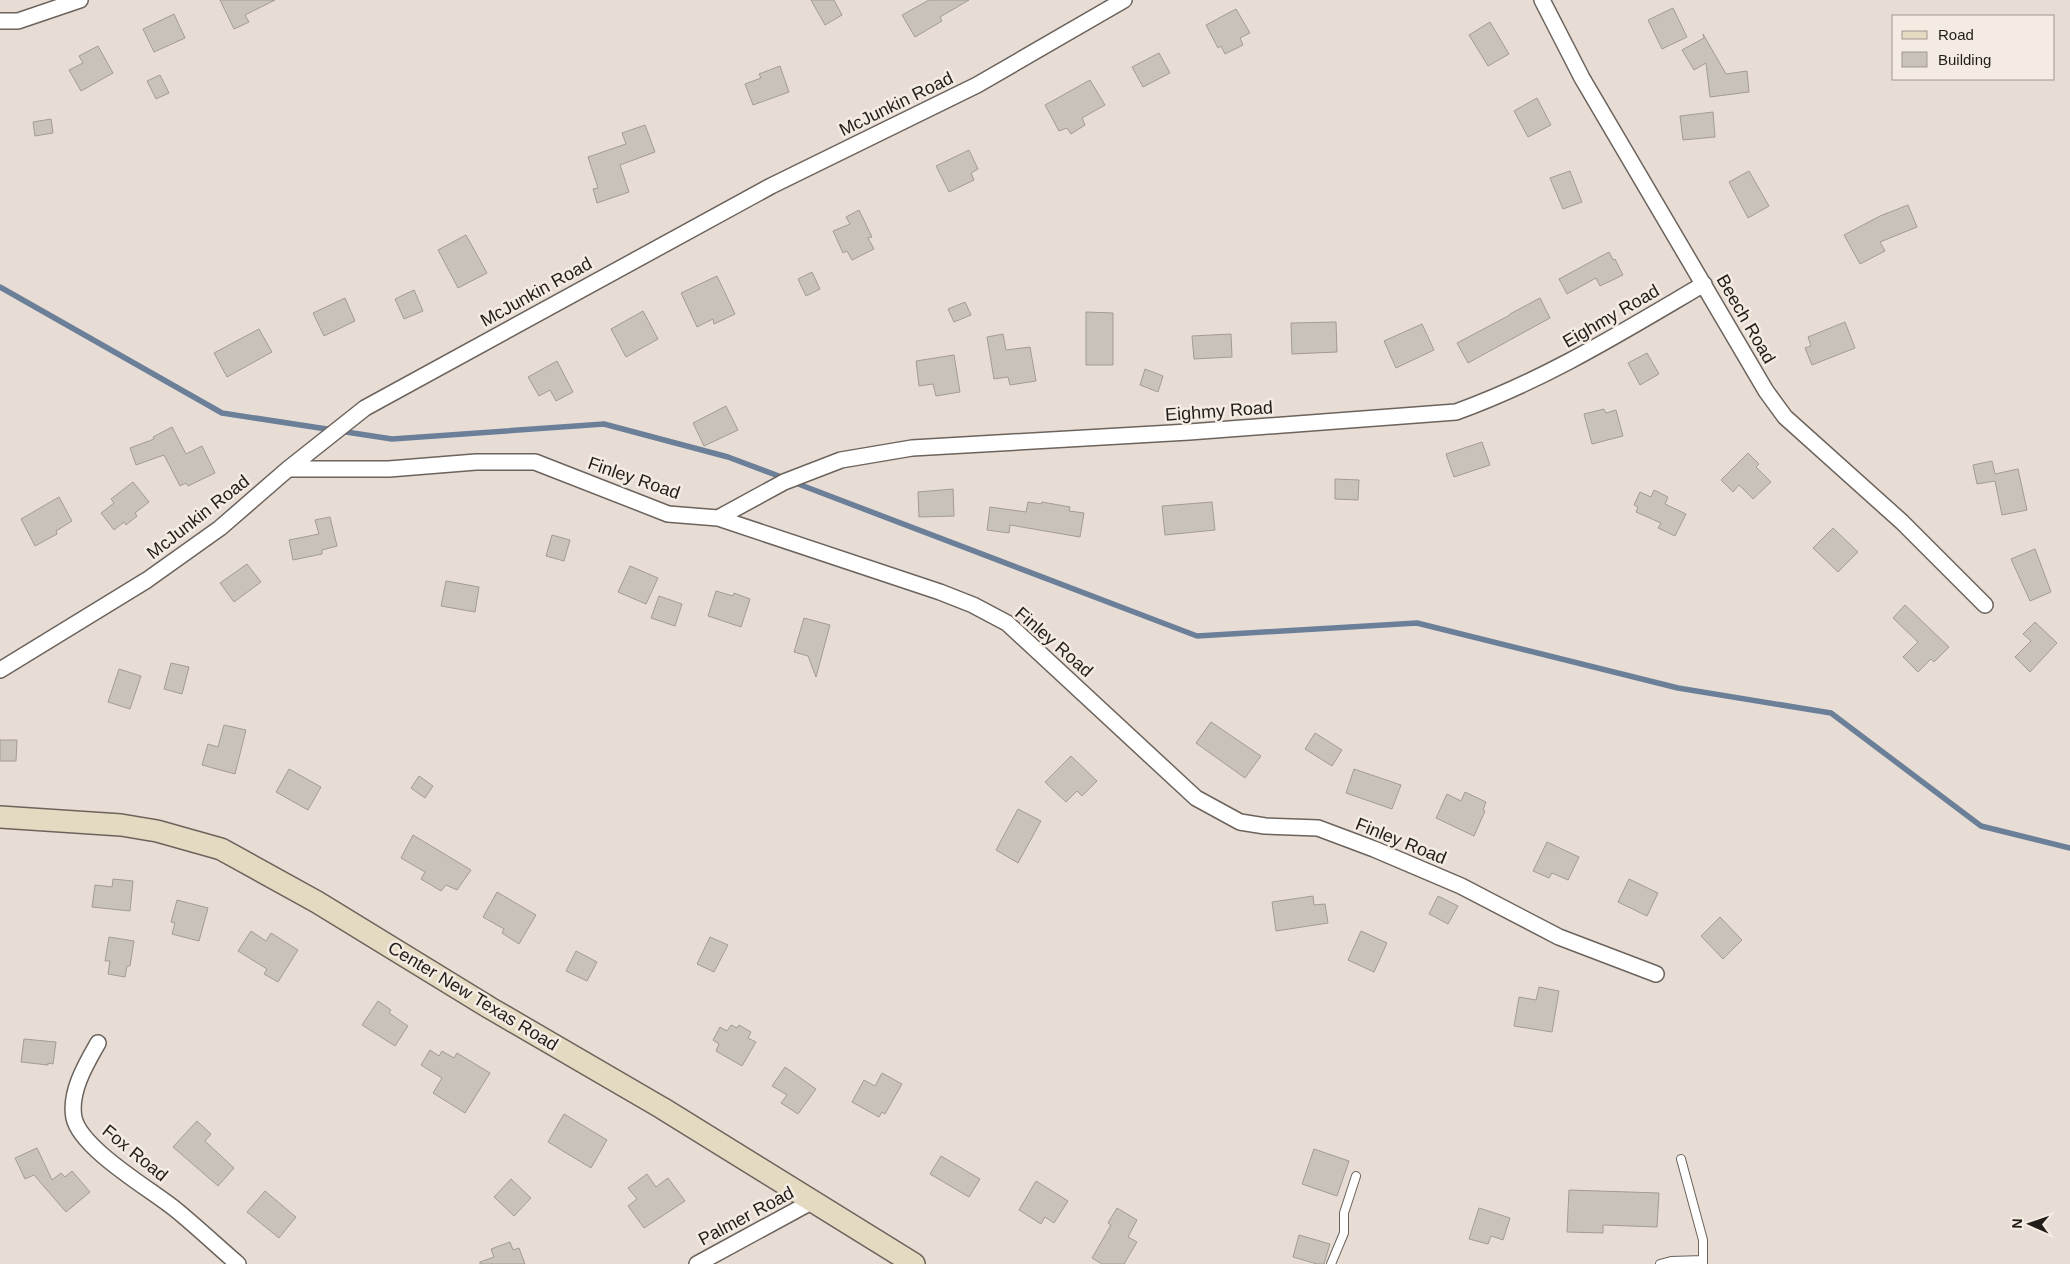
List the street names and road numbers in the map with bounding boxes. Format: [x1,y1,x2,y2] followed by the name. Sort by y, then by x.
[836,68,956,140] street label: McJunkin Road
[477,253,595,331] street label: McJunkin Road
[1713,271,1779,367] street label: Beech Road
[1559,280,1663,352] street label: Eighmy Road
[1164,397,1274,425] street label: Eighmy Road
[585,453,683,503] street label: Finley Road
[143,471,253,563] street label: McJunkin Road
[1011,603,1097,681] street label: Finley Road
[1353,814,1449,868] street label: Finley Road
[384,937,562,1055] street label: Center New Texas Road
[98,1121,172,1185] street label: Fox Road
[695,1183,797,1249] street label: Palmer Road

